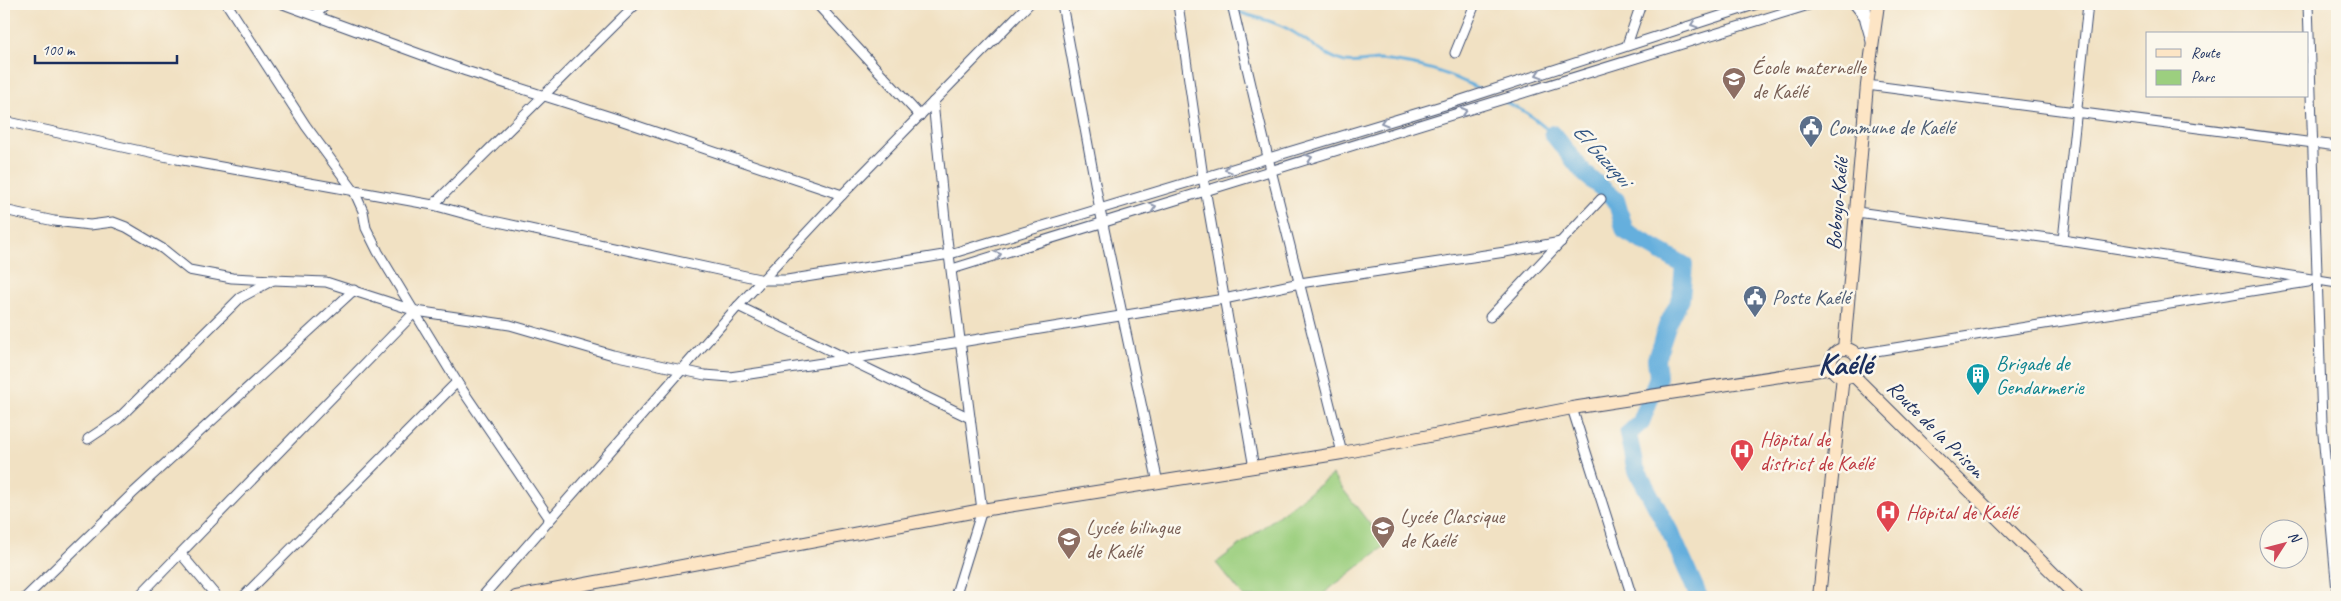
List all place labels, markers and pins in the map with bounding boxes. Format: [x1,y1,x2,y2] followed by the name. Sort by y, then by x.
[1752,54,1867,104] place label: École maternelle de Kaélé
[1721,66,1747,100] school or university icon: École maternelle de Kaélé
[1798,114,1824,148] public building icon: Commune de Kaélé
[1828,114,1958,140] place label: Commune de Kaélé
[1742,284,1768,318] public building icon: Poste Kaélé
[1772,284,1853,310] place label: Poste Kaélé
[1996,350,2085,400] place label: Brigade de Gendarmerie
[1965,362,1991,396] building icon: Brigade de Gendarmerie
[1760,426,1877,476] place label: Hôpital de district de Kaélé
[1729,438,1755,472] hospital icon: Hôpital de district de Kaélé
[1875,499,1901,533] hospital icon: Hôpital de Kaélé
[1906,499,2020,525] place label: Hôpital de Kaélé
[1400,503,1506,553] place label: Lycée Classique de Kaélé
[1086,514,1181,564] place label: Lycée bilingue de Kaélé
[1370,515,1396,549] school or university icon: Lycée Classique de Kaélé
[1056,526,1082,560] school or university icon: Lycée bilingue de Kaélé

